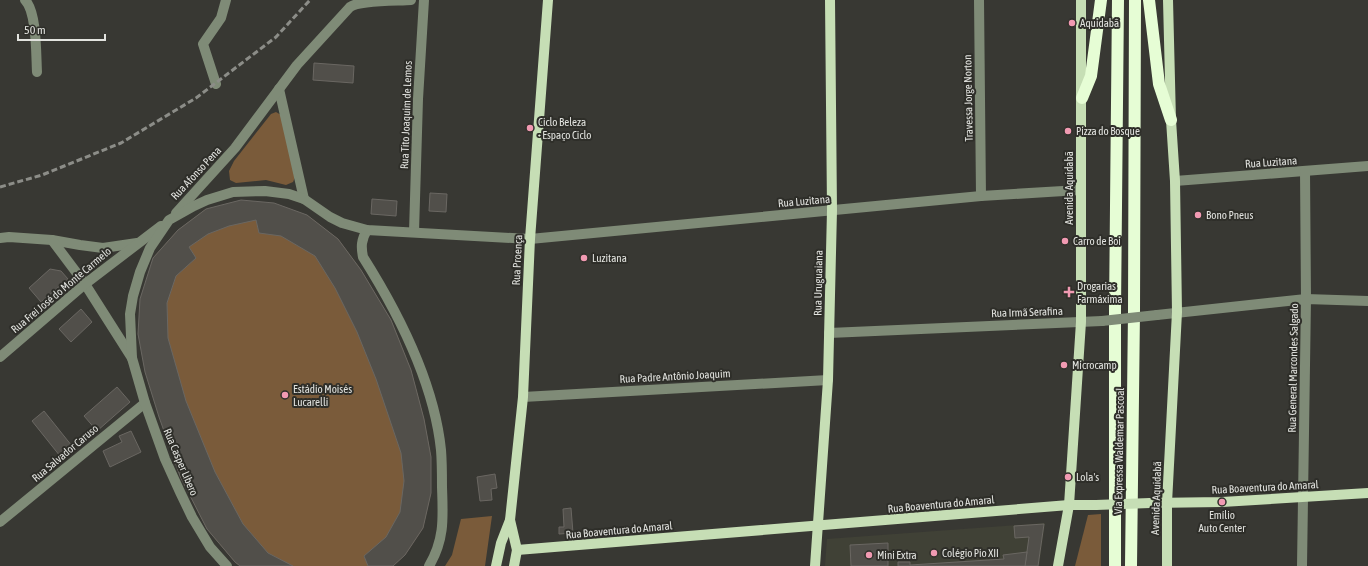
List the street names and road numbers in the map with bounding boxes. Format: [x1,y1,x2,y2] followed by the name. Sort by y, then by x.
[961,54,975,142] street label: Travessa Jorge Norton
[398,60,414,169] street label: Rua Tito Joaquim de Lemos
[169,144,223,202] street label: Rua Afonso Pena
[1063,151,1075,225] street label: Avenida Aquidabã
[1245,154,1297,170] street label: Rua Luzitana
[777,193,831,209] street label: Rua Luzitana
[510,234,524,286] street label: Rua Proença
[9,245,113,335] street label: Rua Frei José do Monte Carmelo
[811,250,825,316] street label: Rua Uruguaiana
[1286,303,1300,433] street label: Rua General Marcondes Salgado
[991,305,1063,319] street label: Rua Irmã Serafina
[619,367,731,385] street label: Rua Padre Antônio Joaquim
[1112,388,1126,514] street label: Via Expressa Waldemar Pascoal
[30,422,100,484] street label: Rua Salvador Caruso
[161,427,201,497] street label: Rua Casper Libero
[1149,461,1163,535] street label: Avenida Aquidabã
[1211,478,1319,496] street label: Rua Boaventura do Amaral
[887,493,995,515] street label: Rua Boaventura do Amaral
[565,519,673,541] street label: Rua Boaventura do Amaral

